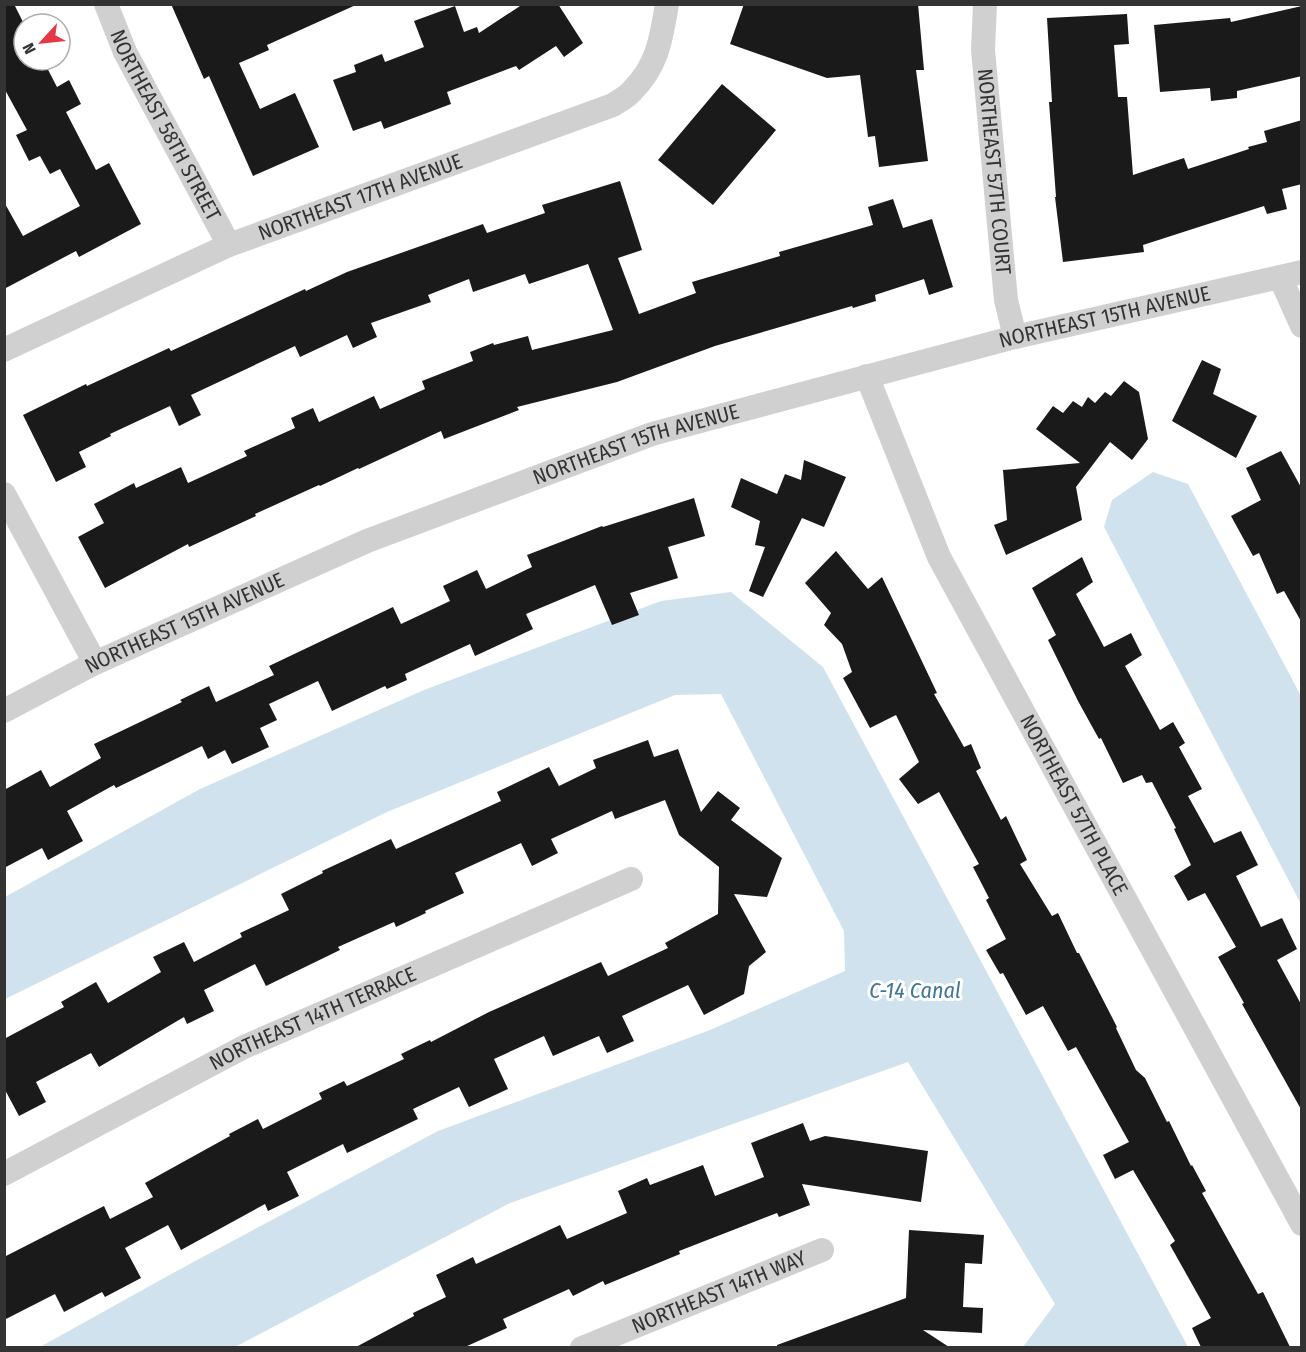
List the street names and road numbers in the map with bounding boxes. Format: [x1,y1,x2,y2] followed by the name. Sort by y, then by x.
[104,26,227,225] street label: NORTHEAST 58TH STREET
[972,67,1017,276] street label: NORTHEAST 57TH COURT
[255,148,466,246] street label: NORTHEAST 17TH AVENUE
[996,280,1213,354] street label: NORTHEAST 15TH AVENUE
[529,398,742,491] street label: NORTHEAST 15TH AVENUE
[80,567,288,679] street label: NORTHEAST 15TH AVENUE
[1014,710,1134,900] street label: NORTHEAST 57TH PLACE
[205,961,420,1076] street label: NORTHEAST 14TH TERRACE
[628,1245,811,1339] street label: NORTHEAST 14TH WAY

